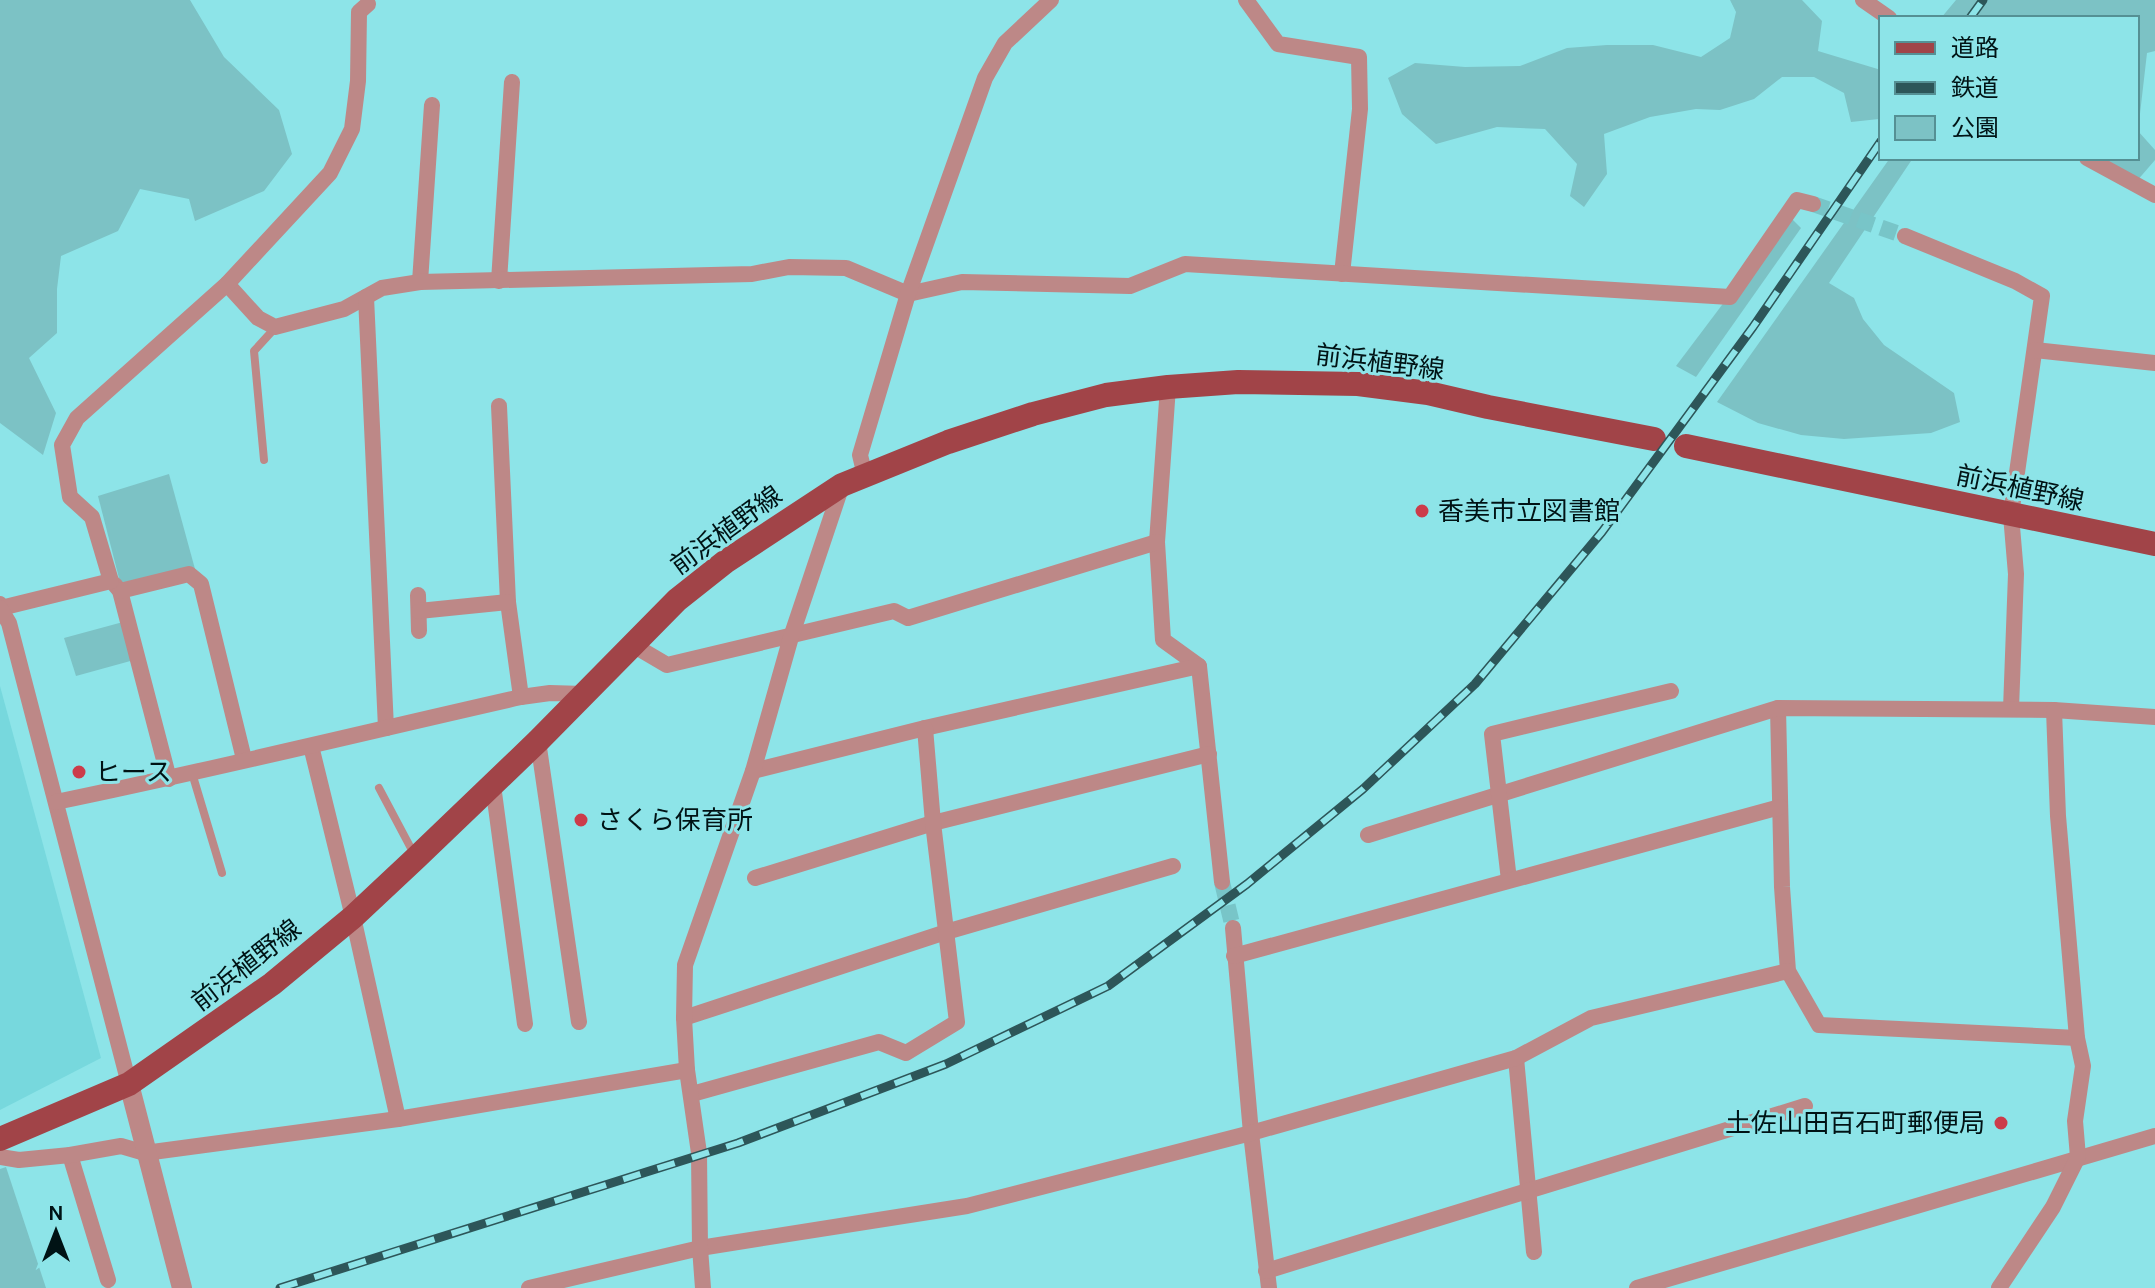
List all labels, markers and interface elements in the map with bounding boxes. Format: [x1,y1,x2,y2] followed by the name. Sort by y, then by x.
[1879,16,2139,160] legend
[1951,34,1999,62] text: 道路
[1951,74,1999,102] text: 鉄道
[1951,114,1999,142] text: 公園
[1314,339,1446,386] street label: 前浜植野線
[1953,460,2087,517] street label: 前浜植野線
[665,480,788,581] street label: 前浜植野線
[1438,496,1620,527] place label: 香美市立図書館
[1413,502,1431,520] marker: 香美市立図書館
[95,757,172,788] place label: ヒース
[70,763,88,781] marker: ヒース
[597,805,753,836] place label: さくら保育所
[572,811,590,829] marker: さくら保育所
[186,913,307,1018] street label: 前浜植野線
[1725,1108,1985,1139] place label: 土佐山田百石町郵便局
[1992,1114,2010,1132] marker: 土佐山田百石町郵便局
[16,1192,96,1272] north arrow
[48,1200,64,1226] text: N

